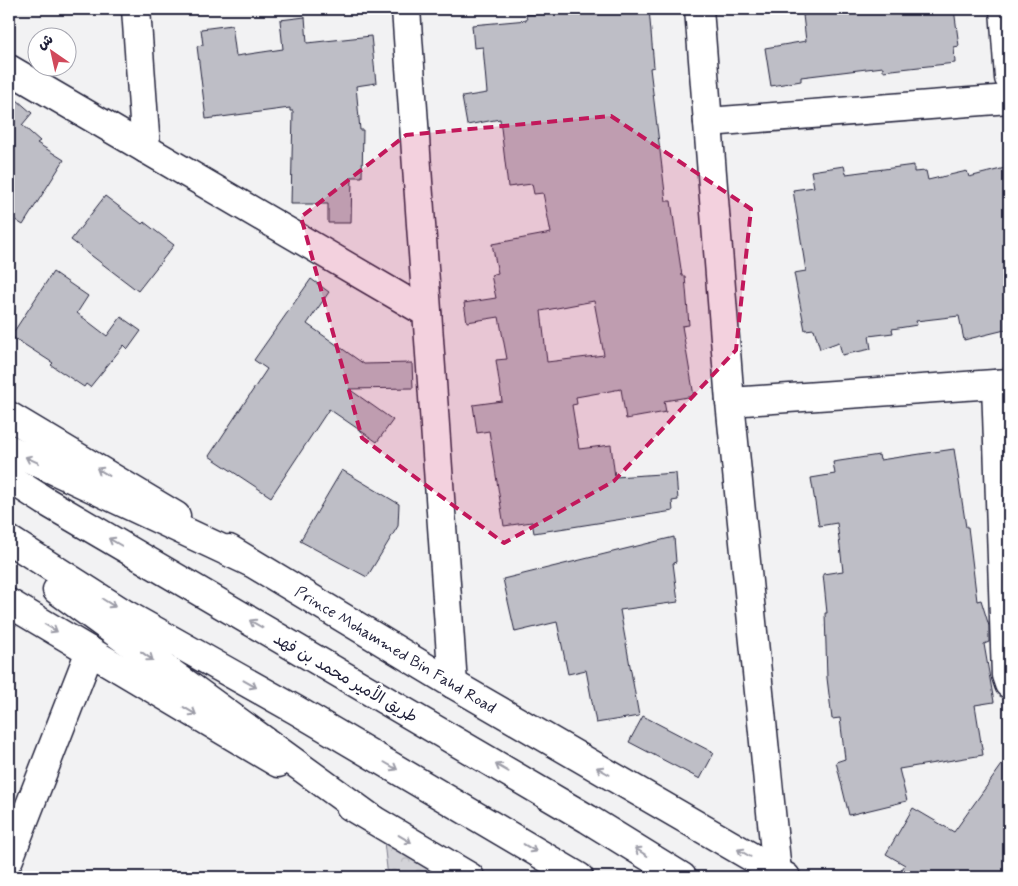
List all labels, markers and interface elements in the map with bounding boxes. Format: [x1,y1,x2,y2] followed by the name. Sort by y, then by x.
[28,28,78,78] north arrow
[34,30,57,54] text: ش
[25,454,40,464] one-way arrow
[97,467,111,477] one-way arrow
[109,537,123,547] one-way arrow
[291,582,500,719] street label: Prince Mohammed Bin Fahd Road
[102,598,116,609] one-way arrow
[249,619,263,629] one-way arrow
[43,624,57,634] one-way arrow
[269,628,422,728] street label: طريق الأمير محمد بن فهد
[140,651,154,661] one-way arrow
[242,680,257,690] one-way arrow
[183,707,197,717] one-way arrow
[383,761,397,771] one-way arrow
[494,763,509,773] one-way arrow
[596,766,611,776] one-way arrow
[398,834,412,844] one-way arrow
[523,844,537,854] one-way arrow
[634,846,648,857] one-way arrow
[737,847,751,857] one-way arrow

